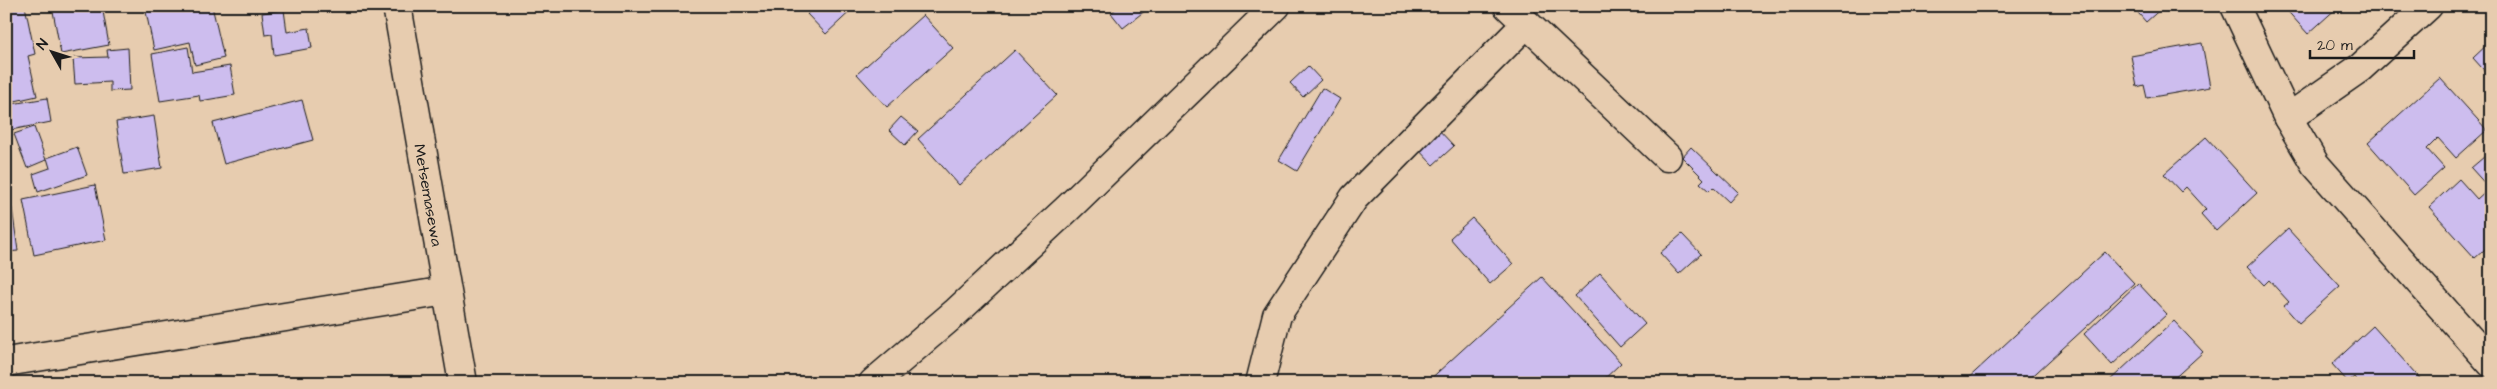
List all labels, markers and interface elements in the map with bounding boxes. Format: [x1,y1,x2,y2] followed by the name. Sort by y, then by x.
[28,28,78,78] north arrow
[2310,28,2413,60] scale bar
[32,35,53,54] text: N
[2317,35,2353,56] text: 20 m
[408,142,448,248] street label: Metsemasewa

